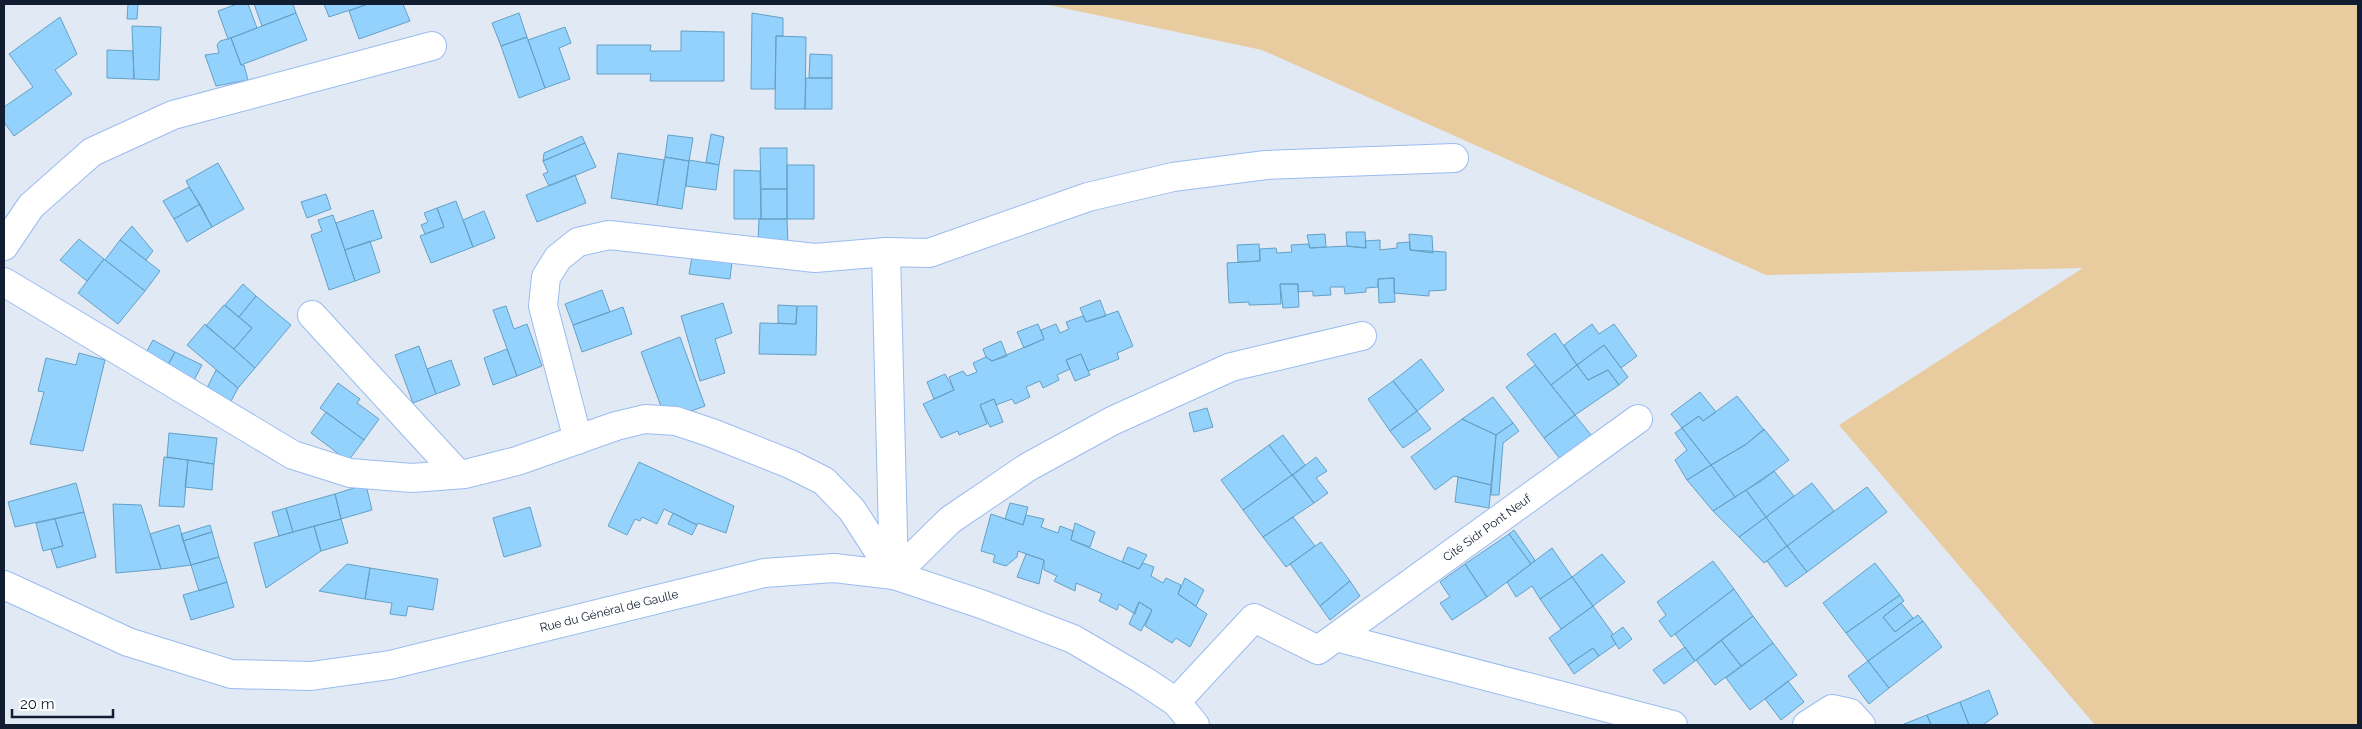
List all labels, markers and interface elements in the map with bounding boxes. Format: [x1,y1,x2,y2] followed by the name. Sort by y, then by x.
[1440,491,1534,565] street label: Cité Sidr Pont Neuf
[538,587,680,635] street label: Rue du Général de Gaulle
[12,686,114,718] scale bar
[20,695,55,713] text: 20 m

